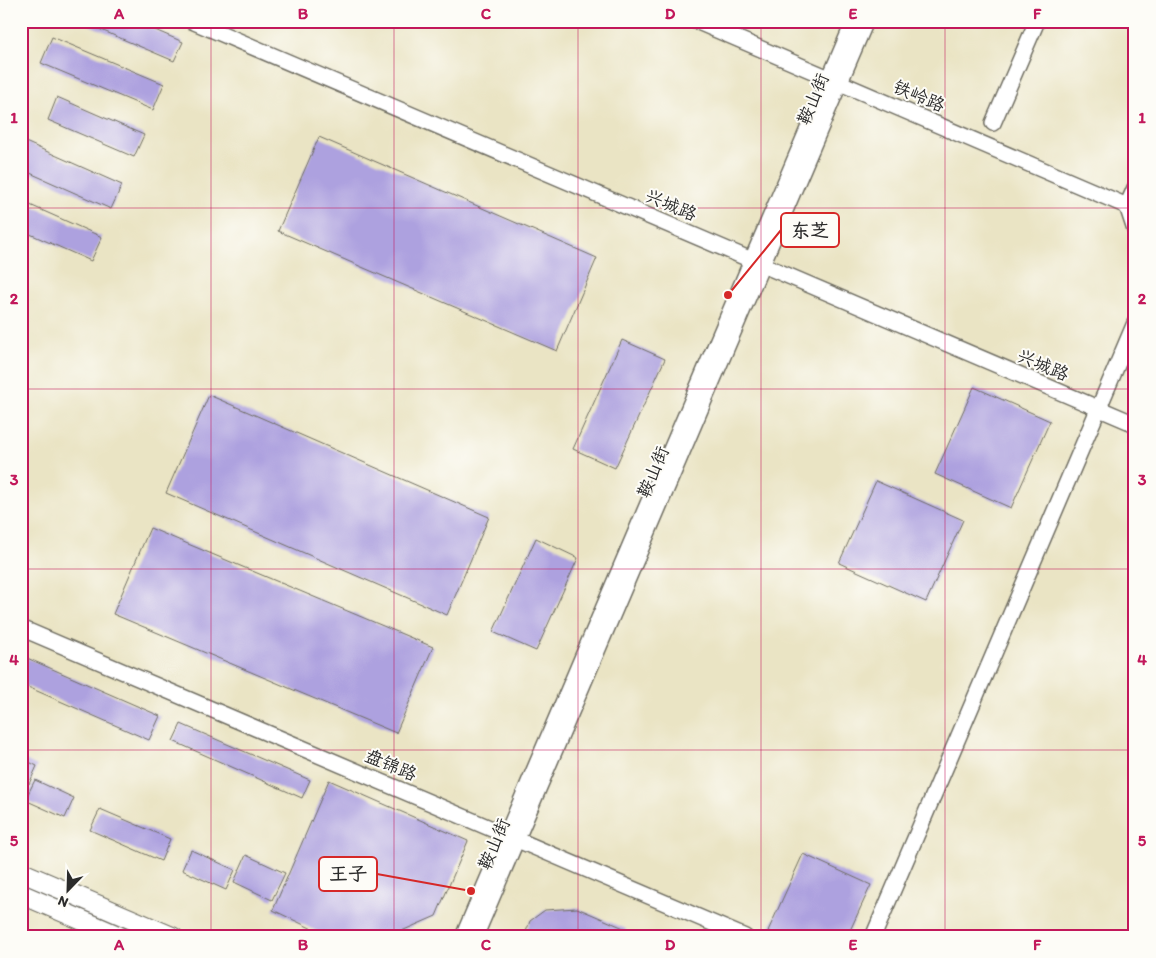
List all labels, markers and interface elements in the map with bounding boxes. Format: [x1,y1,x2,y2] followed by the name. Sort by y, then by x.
[113,4,125,23] text: A
[298,4,309,23] text: B
[481,4,492,23] text: C
[665,4,676,23] text: D
[849,4,858,23] text: E
[1033,4,1042,23] text: F
[792,70,834,128] street label: 鞍山街
[890,75,948,117] street label: 铁岭路
[10,108,18,127] text: 1
[1138,108,1146,127] text: 1
[642,184,700,226] street label: 兴城路
[781,213,839,247] callout: 东芝
[791,219,829,242] text: 东芝
[10,289,19,308] text: 2
[1138,289,1147,308] text: 2
[1014,344,1072,386] street label: 兴城路
[632,443,674,501] street label: 鞍山街
[10,470,19,489] text: 3
[1138,470,1147,489] text: 3
[9,650,19,669] text: 4
[1137,650,1147,669] text: 4
[362,744,420,786] street label: 盘锦路
[473,815,515,873] street label: 鞍山街
[10,831,19,850] text: 5
[1138,831,1147,850] text: 5
[319,857,377,891] callout: 王子
[329,862,367,885] text: 王子
[42,866,92,916] north arrow
[55,892,71,911] text: N
[113,935,125,954] text: A
[298,935,309,954] text: B
[481,935,492,954] text: C
[665,935,676,954] text: D
[849,935,858,954] text: E
[1033,935,1042,954] text: F

